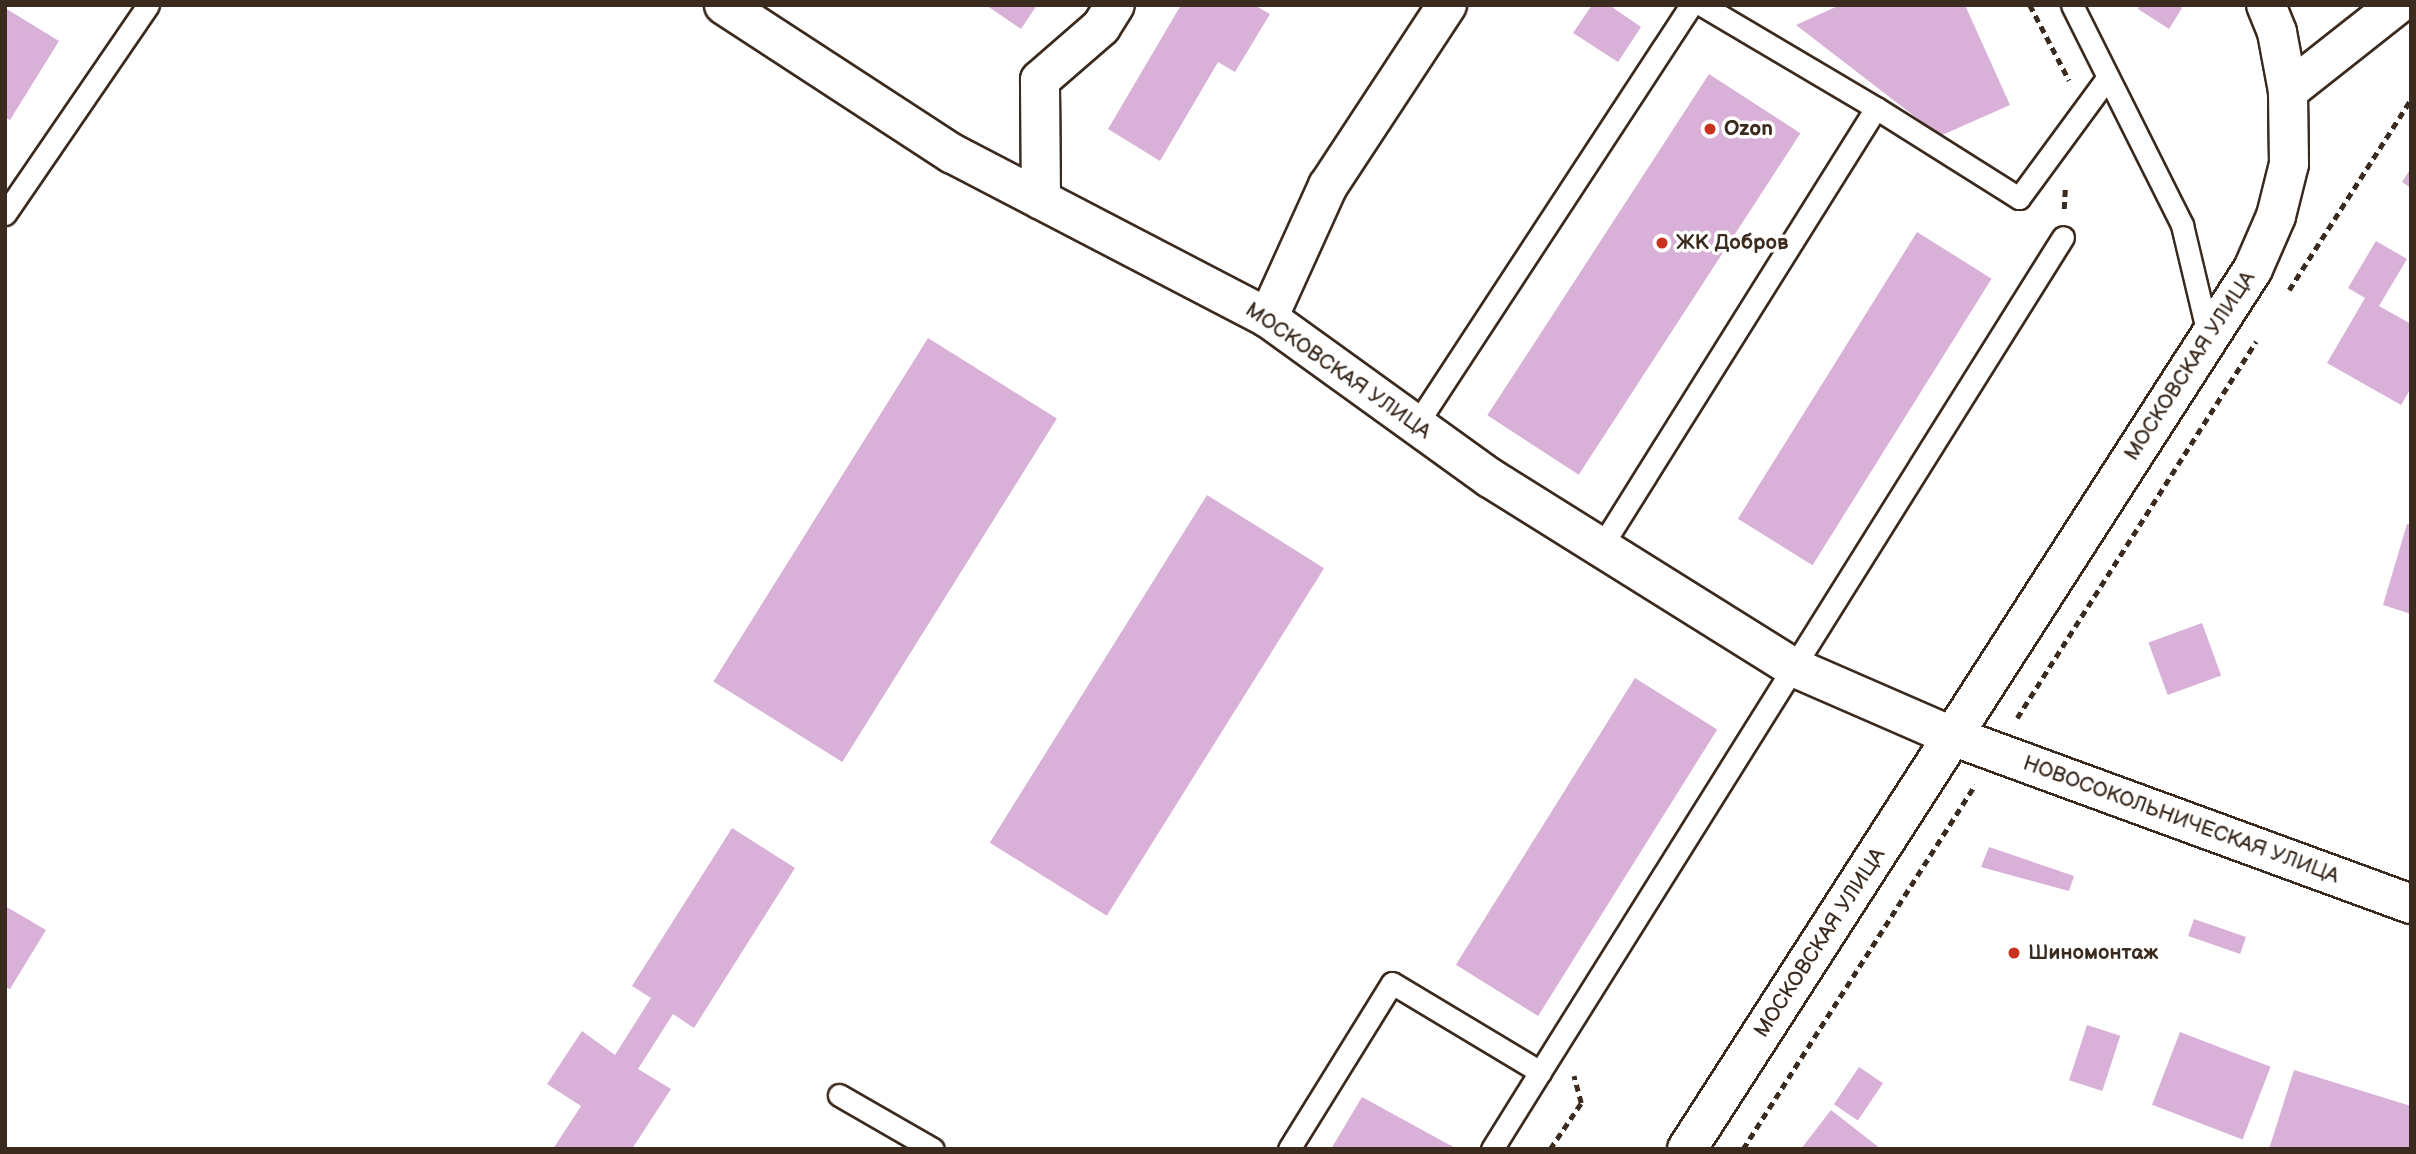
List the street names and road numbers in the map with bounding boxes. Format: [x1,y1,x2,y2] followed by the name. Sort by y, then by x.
[2119,267,2261,465] street label: МОСКОВСКАЯ УЛИЦА
[1240,297,1436,445] street label: МОСКОВСКАЯ УЛИЦА
[2020,751,2342,889] street label: НОВОСОКОЛЬНИЧЕСКАЯ УЛИЦА
[1749,844,1891,1042] street label: МОСКОВСКАЯ УЛИЦА

